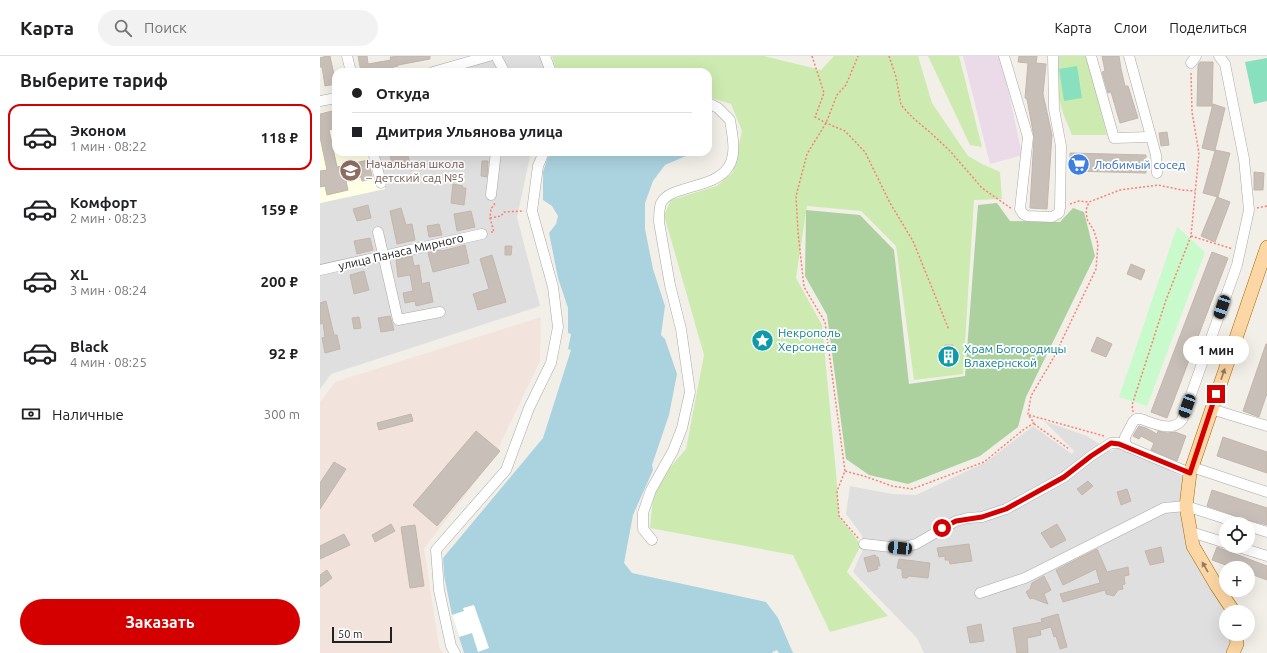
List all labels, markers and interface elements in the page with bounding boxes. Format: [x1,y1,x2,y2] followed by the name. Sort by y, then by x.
[98,10,378,46] search box
[20,17,74,39] text: Карта
[112,17,134,39] icon: search
[144,19,187,36] text: Поиск
[1054,20,1092,36] text: Карта
[1114,20,1147,36] text: Слои
[1169,20,1247,36] text: Поделиться
[20,70,168,90] text: Выберите тариф
[376,85,430,102] text: Откуда
[22,119,58,155] icon: car
[70,122,126,139] text: Эконом
[376,123,563,140] text: Дмитрия Ульянова улица
[261,129,298,146] text: 118 ₽
[70,139,147,153] text: 1 мин · 08:22
[1065,152,1091,178] supermarket icon: Любимый сосед
[365,157,465,184] place label: Начальная школа – детский сад №5
[337,158,363,184] school or university icon: Начальная школа – детский сад №5
[1094,158,1185,171] place label: Любимый сосед
[22,191,58,227] icon: car
[70,194,137,211] text: Комфорт
[261,201,298,218] text: 159 ₽
[70,211,147,225] text: 2 мин · 08:23
[337,231,465,272] street label: улица Панаса Мирного
[22,263,58,299] icon: car
[70,266,88,283] text: XL
[261,273,298,290] text: 200 ₽
[70,283,147,297] text: 3 мин · 08:24
[1212,294,1232,320] car
[778,326,840,353] place label: Некрополь Херсонеса
[749,327,775,353] place icon: Некрополь Херсонеса
[22,335,58,371] icon: car
[1183,336,1249,364] callout: 1 мин
[70,338,109,355] text: Black
[964,342,1066,369] place label: Храм Богородицы Влахернской
[936,343,962,369] building icon: Храм Богородицы Влахернской
[1198,343,1234,357] text: 1 мин
[269,345,298,362] text: 92 ₽
[70,355,147,369] text: 4 мин · 08:25
[1220,368,1226,380] one-way arrow
[1207,385,1225,403] route end
[1177,393,1197,419] car
[20,403,42,425] icon: cash
[52,406,124,423] text: Наличные
[264,407,300,421] text: 300 m
[1219,517,1255,641] map controls
[1219,517,1255,553] button: locate
[933,519,951,537] route start
[887,541,913,555] car
[1202,561,1209,573] one-way arrow
[1219,561,1255,597] button: +
[20,599,300,645] button: Заказать
[1219,605,1255,641] button: −
[332,625,392,644] scale bar
[338,628,362,640] text: 50 m

